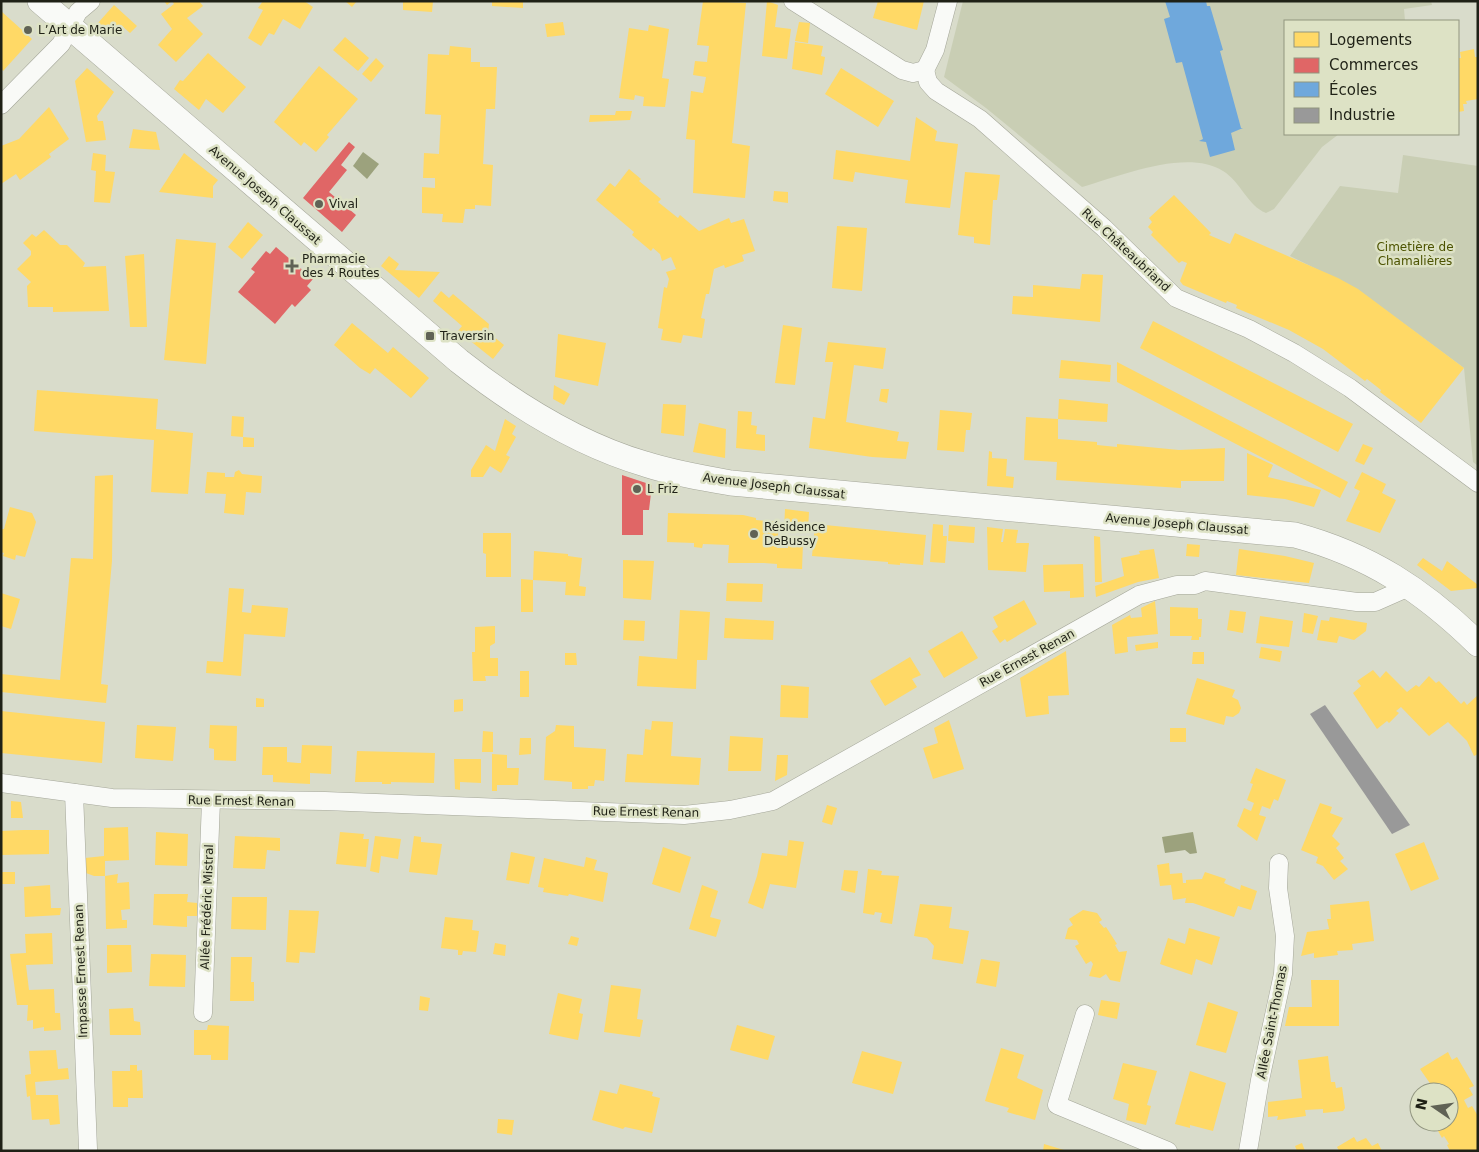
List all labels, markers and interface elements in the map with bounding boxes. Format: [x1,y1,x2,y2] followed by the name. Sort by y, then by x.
[1284,20,1459,135] legend
[38,23,122,37] place label: L’Art de Marie
[22,24,34,36] marker: L’Art de Marie
[1329,31,1412,49] text: Logements
[1329,56,1418,74] text: Commerces
[1329,80,1377,99] text: Écoles
[1329,106,1395,124] text: Industrie
[206,143,324,247] street label: Avenue Joseph Claussat
[329,197,358,211] place label: Vival
[313,198,325,210] marker: Vival
[1079,206,1173,294] street label: Rue Châteaubriand
[1376,240,1454,268] park label: Cimetière de Chamalières
[302,252,380,280] place label: Pharmacie des 4 Routes
[286,260,298,272] marker: Pharmacie des 4 Routes
[439,329,494,343] place label: Traversin
[424,330,436,342] marker: Traversin
[702,470,846,502] street label: Avenue Joseph Claussat
[647,482,678,496] place label: L Friz
[631,483,643,495] marker: L Friz
[1105,511,1249,537] street label: Avenue Joseph Claussat
[764,520,825,548] place label: Résidence DeBussy
[748,528,760,540] marker: Résidence DeBussy
[977,626,1077,690] street label: Rue Ernest Renan
[188,793,294,809] street label: Rue Ernest Renan
[593,804,699,820] street label: Rue Ernest Renan
[198,844,216,970] street label: Allée Frédéric Mistral
[72,904,90,1038] street label: Impasse Ernest Renan
[1254,964,1290,1080] street label: Allée Saint-Thomas
[1409,1082,1459,1132] north arrow
[1412,1097,1430,1112] text: N

